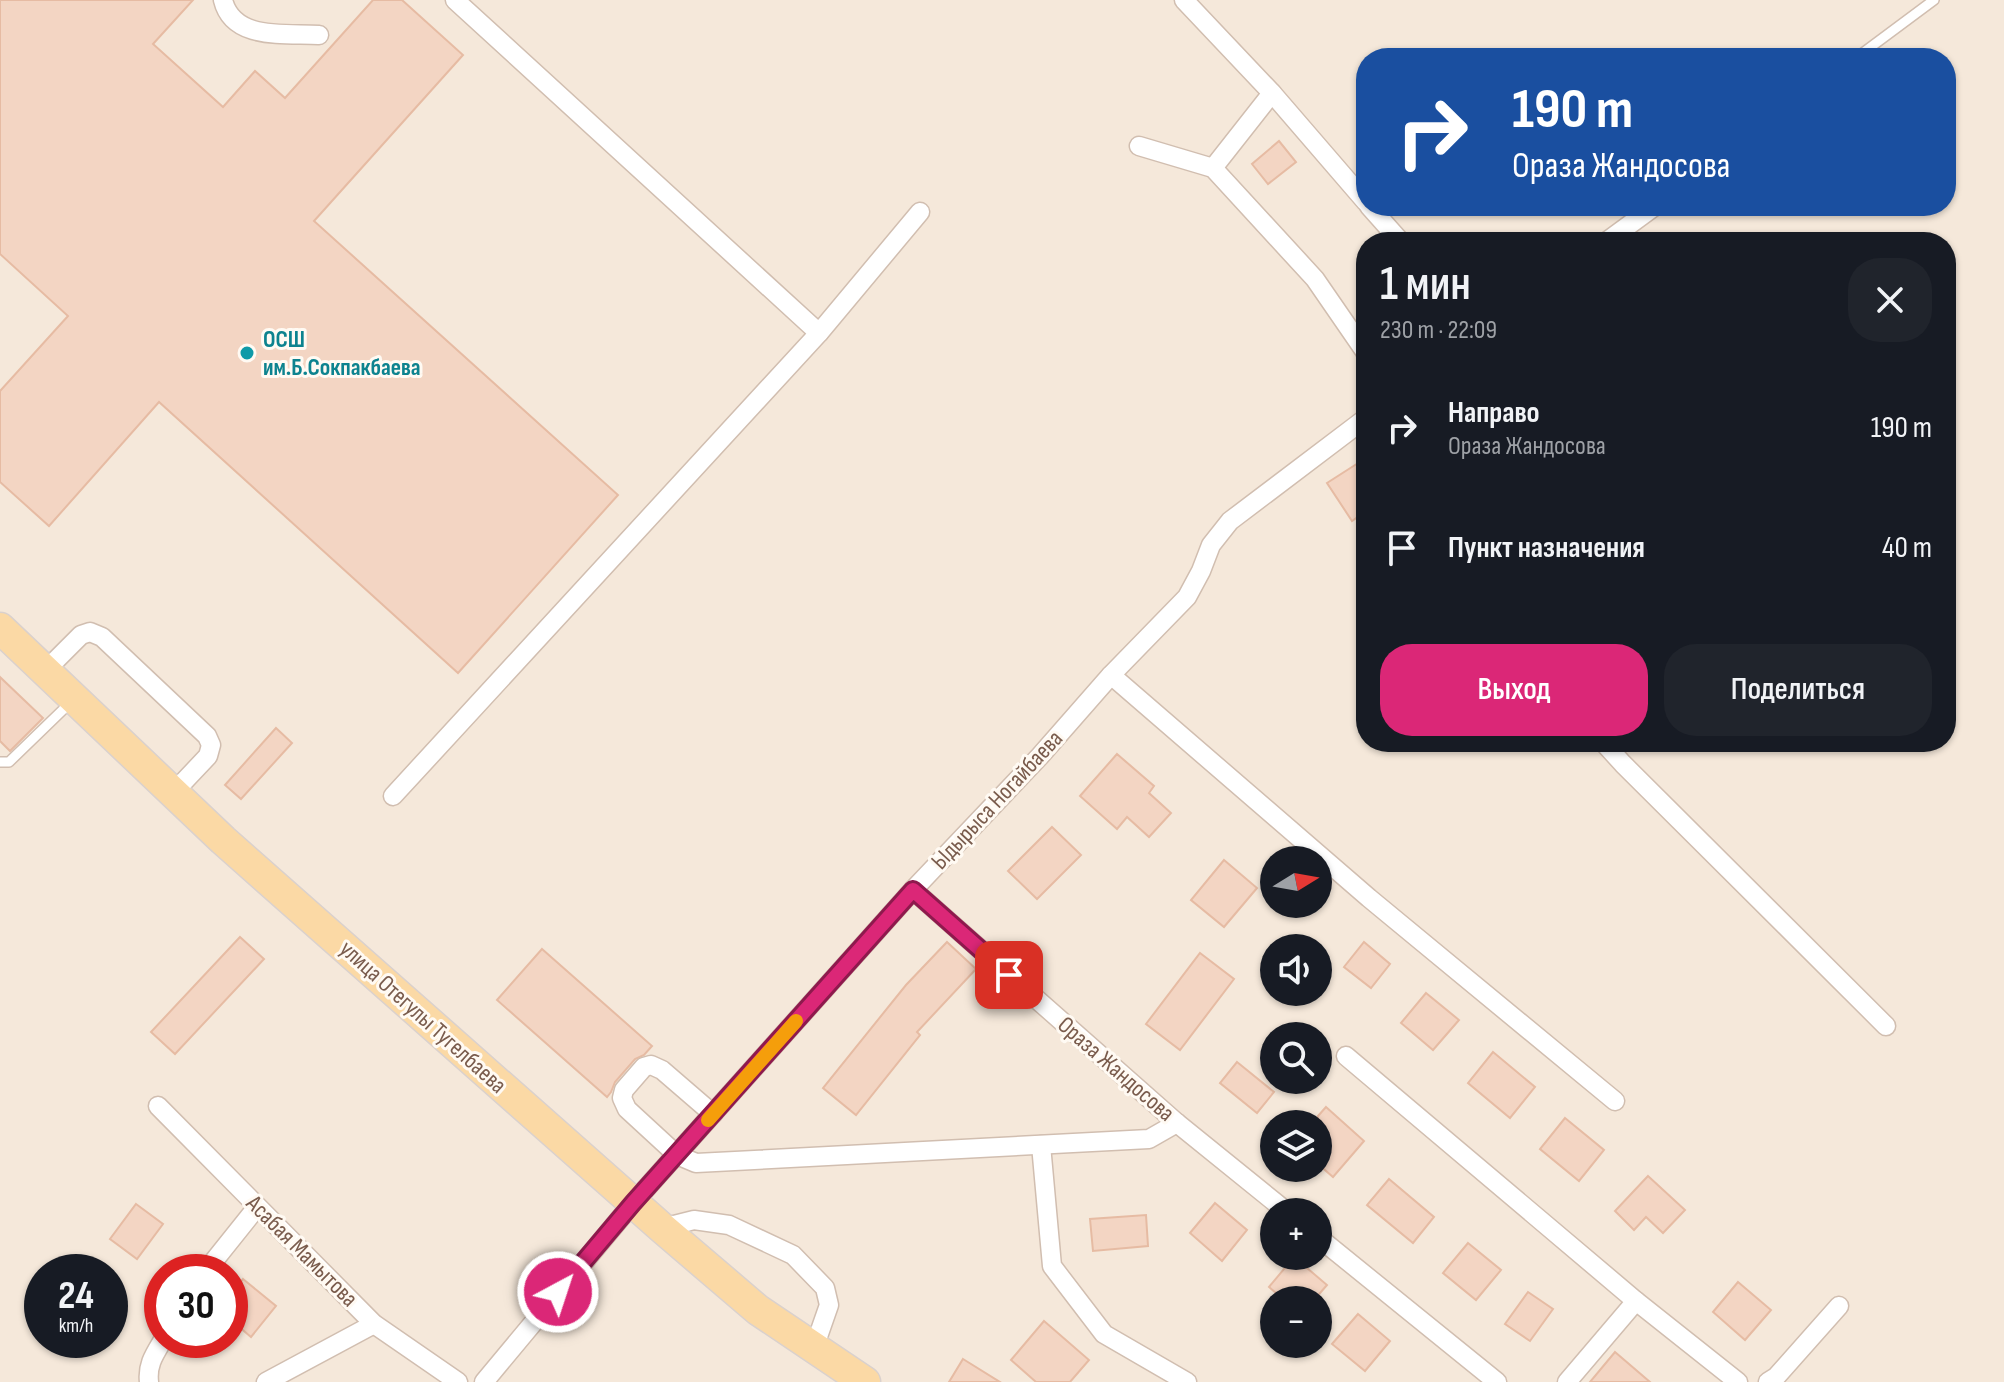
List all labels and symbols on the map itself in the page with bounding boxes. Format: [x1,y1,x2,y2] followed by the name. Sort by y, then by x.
[263,325,421,382] place label: ОСШ им.Б.Сокпакбаева
[238,344,256,362] marker: ОСШ им.Б.Сокпакбаева
[925,724,1069,876] street label: Ыдырыса Ногайбаева
[1260,846,1332,918] north arrow
[334,934,512,1100] street label: улица Отегулы Тугелбаева
[975,941,1043,1009] pin
[1052,1010,1180,1128] street label: Ораза Жандосова
[239,1188,364,1313] street label: Асабая Мамытова
[516,1250,600,1334] position arrow
[144,1254,248,1358] speed limit sign: 30

